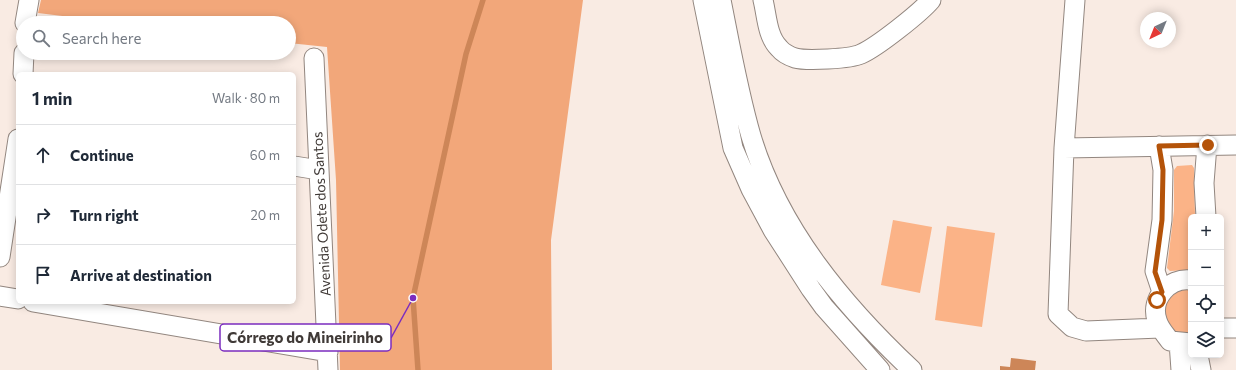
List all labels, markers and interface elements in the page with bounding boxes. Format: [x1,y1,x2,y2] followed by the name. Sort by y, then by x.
[1140,12,1176,48] north arrow
[16,16,296,60] search box
[30,27,52,49] icon: search
[62,29,141,47] text: Search here
[32,88,72,109] text: 1 min
[212,90,280,106] text: Walk · 80 m
[308,131,334,297] street label: Avenida Odete dos Santos
[1199,136,1217,154] route end
[32,144,54,166] icon: ahead
[70,146,134,164] text: Continue
[250,147,280,163] text: 60 m
[32,204,54,226] icon: right
[70,206,139,224] text: Turn right
[251,207,280,223] text: 20 m
[1188,214,1224,358] map controls
[1188,214,1224,250] button: +
[1188,250,1224,286] button: −
[32,264,54,286] icon: arrive
[70,266,212,284] text: Arrive at destination
[1188,286,1224,322] button: locate
[1148,291,1166,309] route start
[1188,322,1224,358] button: layers
[220,324,391,351] callout: Córrego do Mineirinho
[227,328,383,346] text: Córrego do Mineirinho

